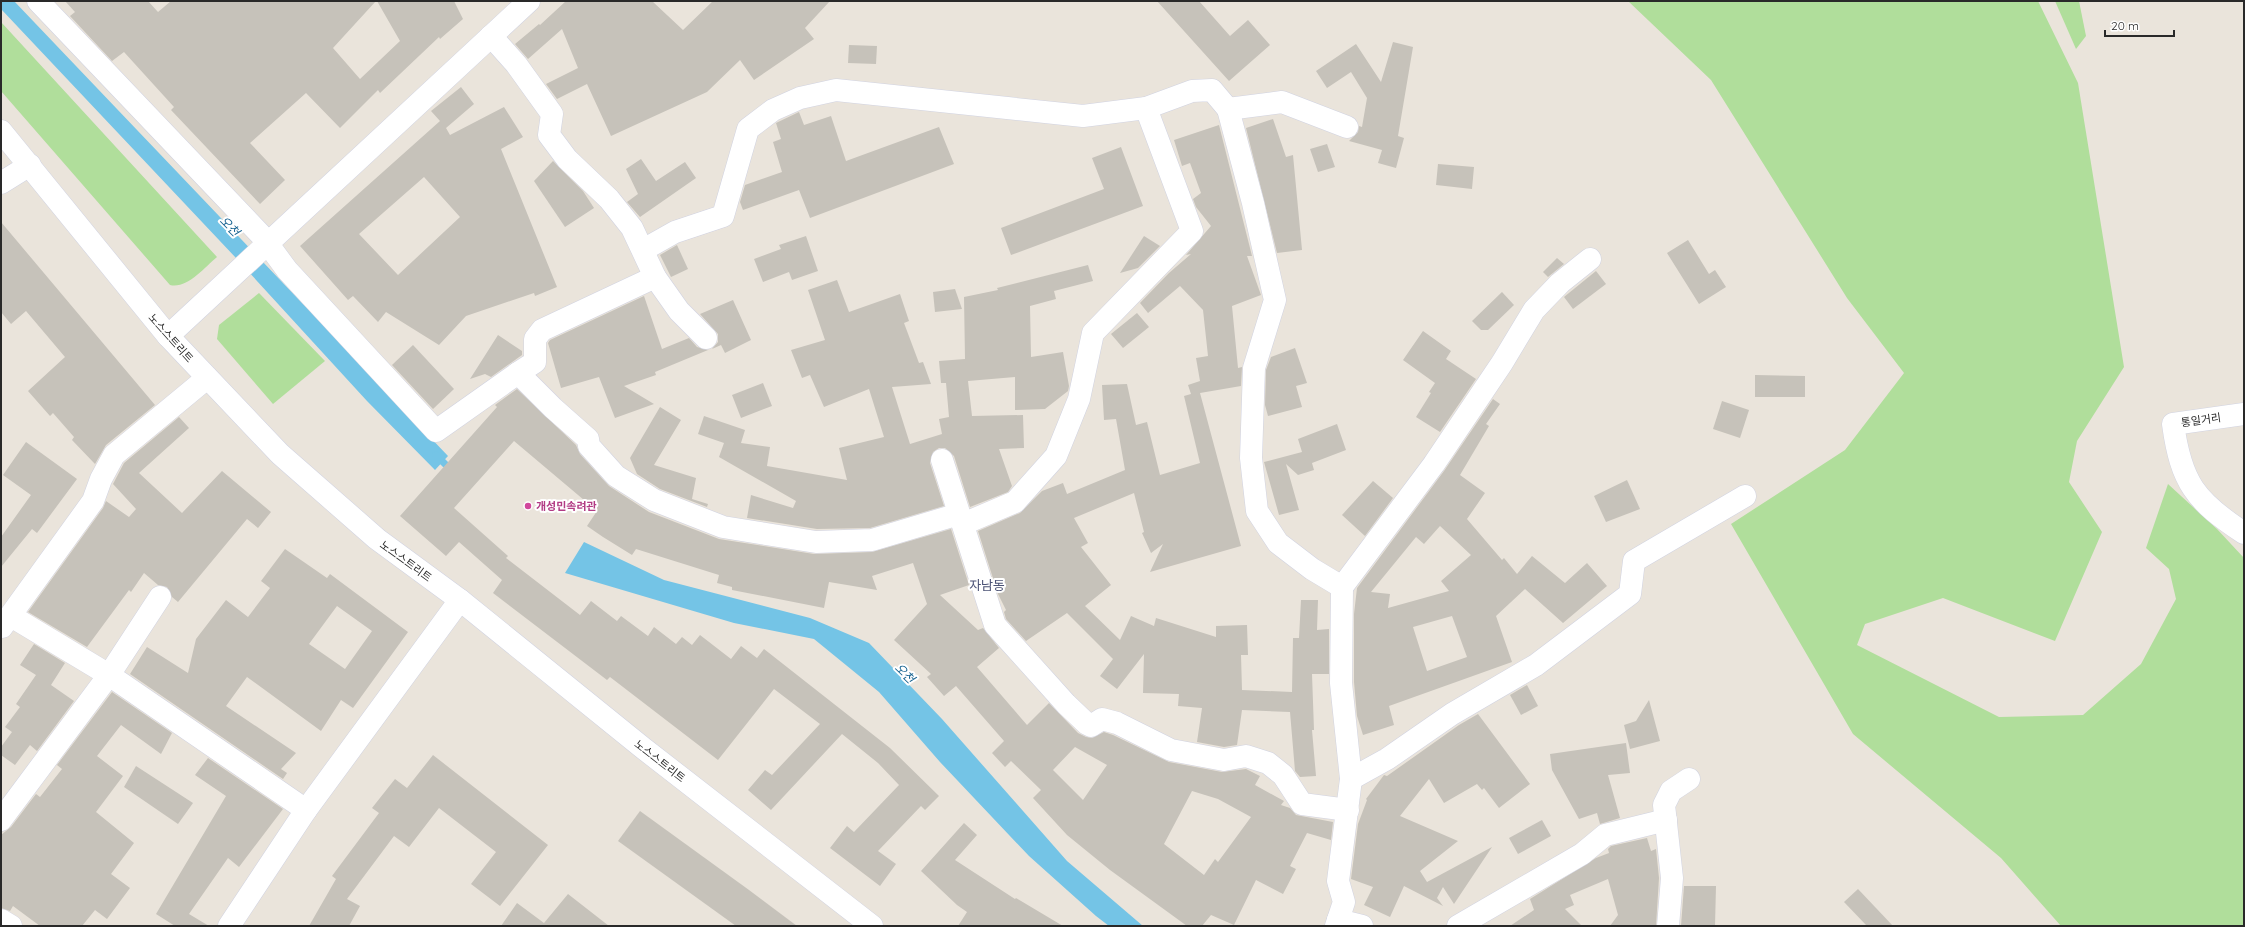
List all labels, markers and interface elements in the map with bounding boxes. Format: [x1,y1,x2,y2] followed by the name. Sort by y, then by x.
[2105,12,2174,38] scale bar
[2111,18,2139,33] text: 20 m
[217,213,244,240] water label: 오천
[145,311,197,365] street label: 노스스트리트
[2180,410,2222,430] street label: 통일거리
[536,499,597,513] place label: 개성민속려관
[523,501,533,511] marker: 개성민속려관
[377,537,435,585] street label: 노스스트리트
[969,577,1005,593] district label: 자남동
[892,660,920,687] water label: 오천
[632,737,688,785] street label: 노스스트리트

